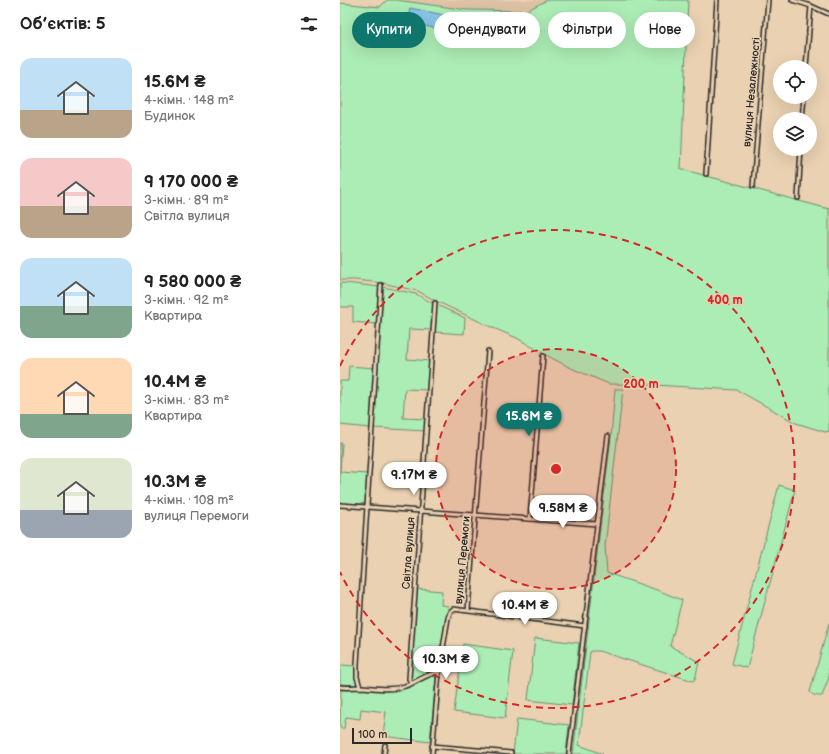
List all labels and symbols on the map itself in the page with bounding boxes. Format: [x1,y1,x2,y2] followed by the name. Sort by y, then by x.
[740,37,763,147] street label: вулиця Незалежності
[707,293,743,308] text: 400 m
[623,377,659,392] text: 200 m
[492,403,566,437] pin: 15.6M ₴
[377,462,451,496] pin: 9.17M ₴
[549,462,563,476] centre of rings
[526,495,600,529] pin: 9.58M ₴
[452,515,473,605] street label: вулиця Перемоги
[399,516,418,590] street label: Світла вулиця
[488,592,562,626] pin: 10.4M ₴
[409,646,483,680] pin: 10.3M ₴
[352,726,412,745] scale bar

